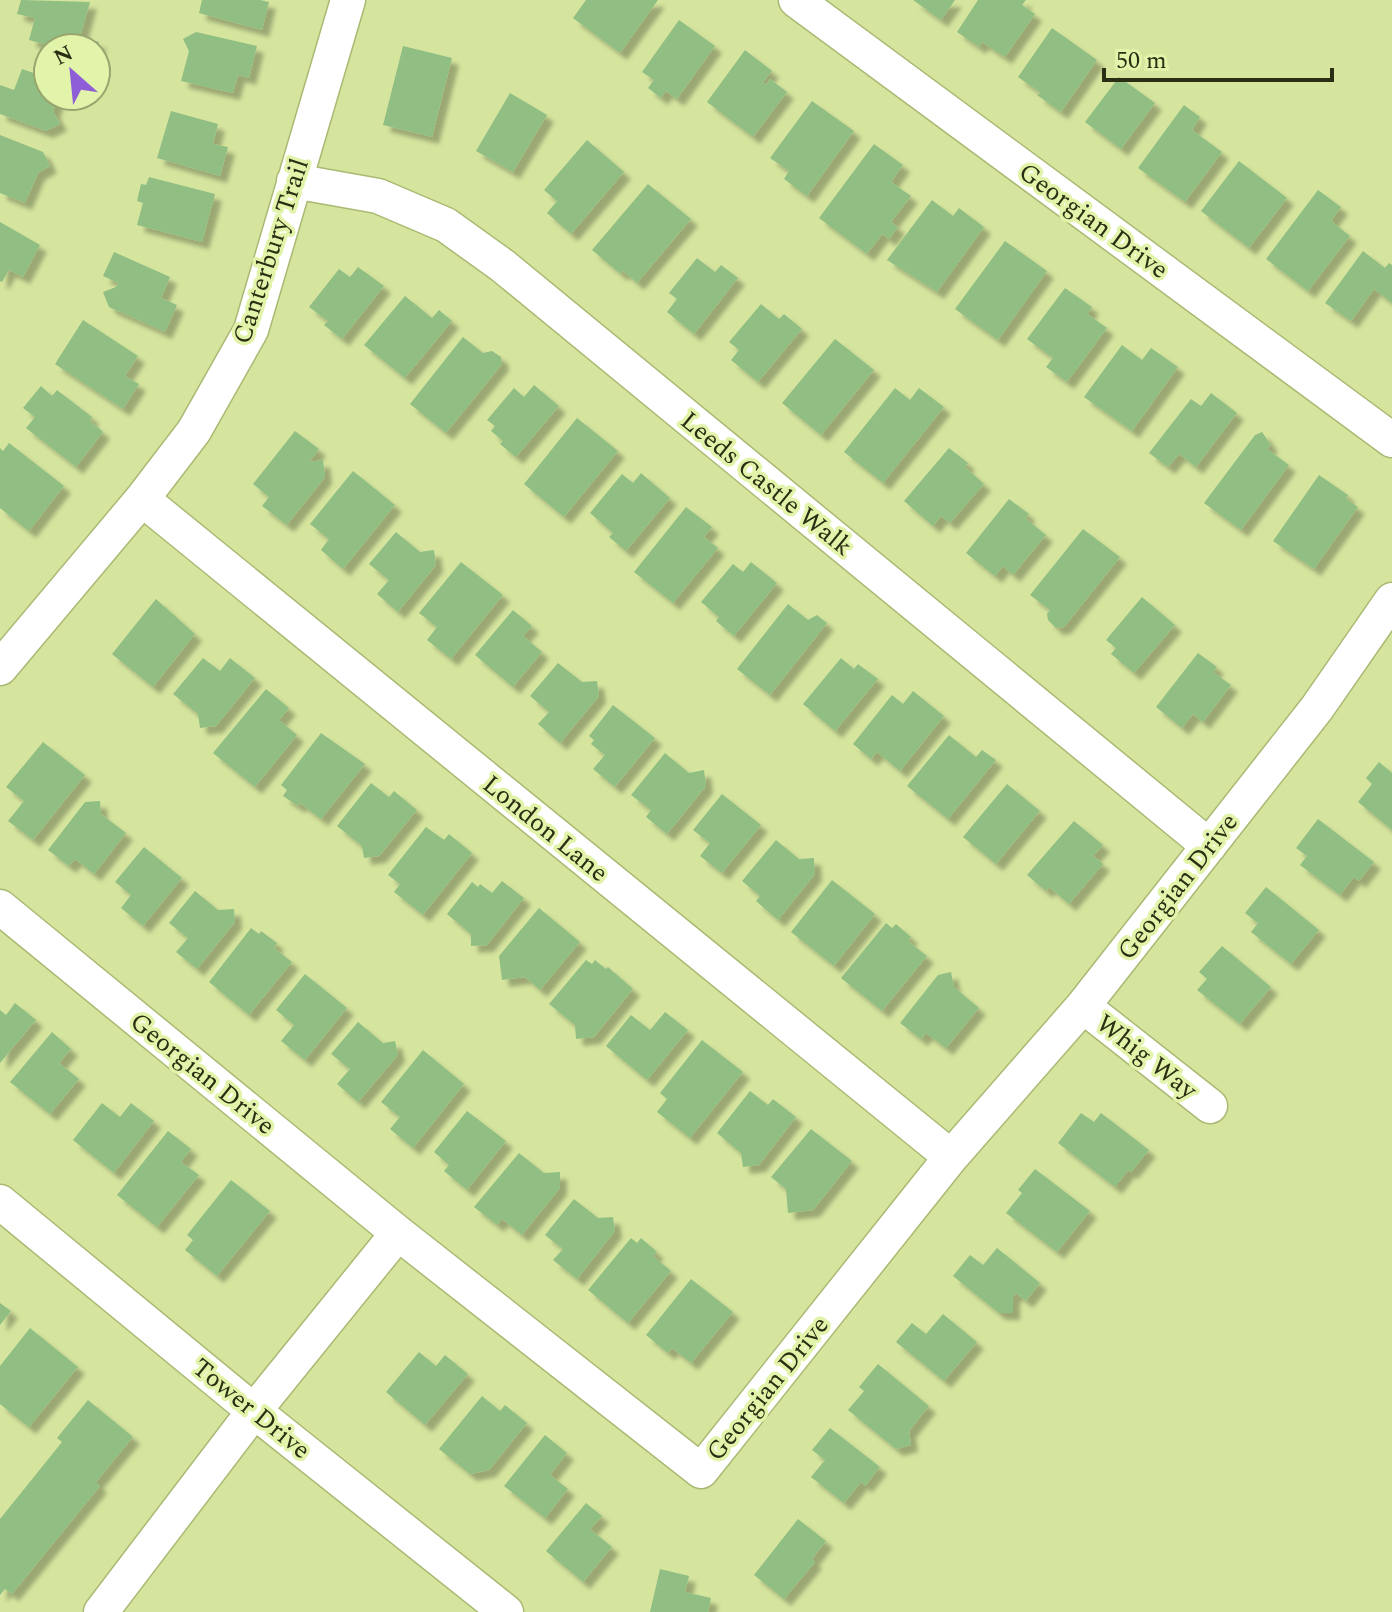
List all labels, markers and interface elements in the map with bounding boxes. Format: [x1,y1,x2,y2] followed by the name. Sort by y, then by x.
[32,32,112,112] north arrow
[1104,32,1332,82] scale bar
[48,37,79,74] text: N
[1116,43,1167,79] text: 50 m
[222,153,320,349] street label: Canterbury Trail
[1010,153,1177,289] street label: Georgian Drive
[671,401,861,566] street label: Leeds Castle Walk
[473,765,617,892] street label: London Lane
[1107,804,1248,969] street label: Georgian Drive
[121,1002,284,1145] street label: Georgian Drive
[1087,1004,1207,1110] street label: Whig Way
[696,1307,839,1470] street label: Georgian Drive
[183,1348,319,1469] street label: Tower Drive

